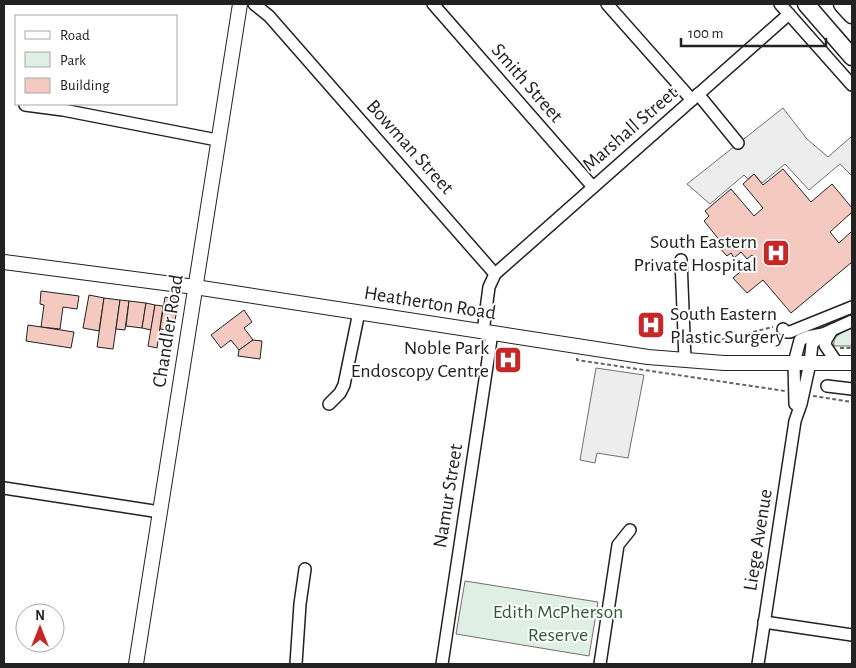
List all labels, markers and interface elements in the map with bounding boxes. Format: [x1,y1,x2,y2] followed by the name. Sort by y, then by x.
[15,15,178,105] legend
[681,15,826,47] scale bar
[688,26,723,41] text: 100 m
[60,28,90,43] text: Road
[488,40,567,127] street label: Smith Street
[60,53,86,68] text: Park
[60,78,110,93] text: Building
[579,82,682,175] street label: Marshall Street
[363,96,458,198] street label: Bowman Street
[634,232,757,275] place label: South Eastern Private Hospital
[761,238,791,268] hospital icon: South Eastern Private Hospital
[149,273,187,389] street label: Chandler Road
[363,283,497,323] street label: Heatherton Road
[670,304,785,347] place label: South Eastern Plastic Surgery
[636,310,666,340] hospital icon: South Eastern Plastic Surgery
[351,338,489,381] place label: Noble Park Endoscopy Centre
[493,345,523,375] hospital icon: Noble Park Endoscopy Centre
[430,442,466,549] street label: Namur Street
[740,488,776,592] street label: Liege Avenue
[493,602,623,645] park label: Edith McPherson Reserve
[15,603,65,653] north arrow
[35,609,45,623] text: N

